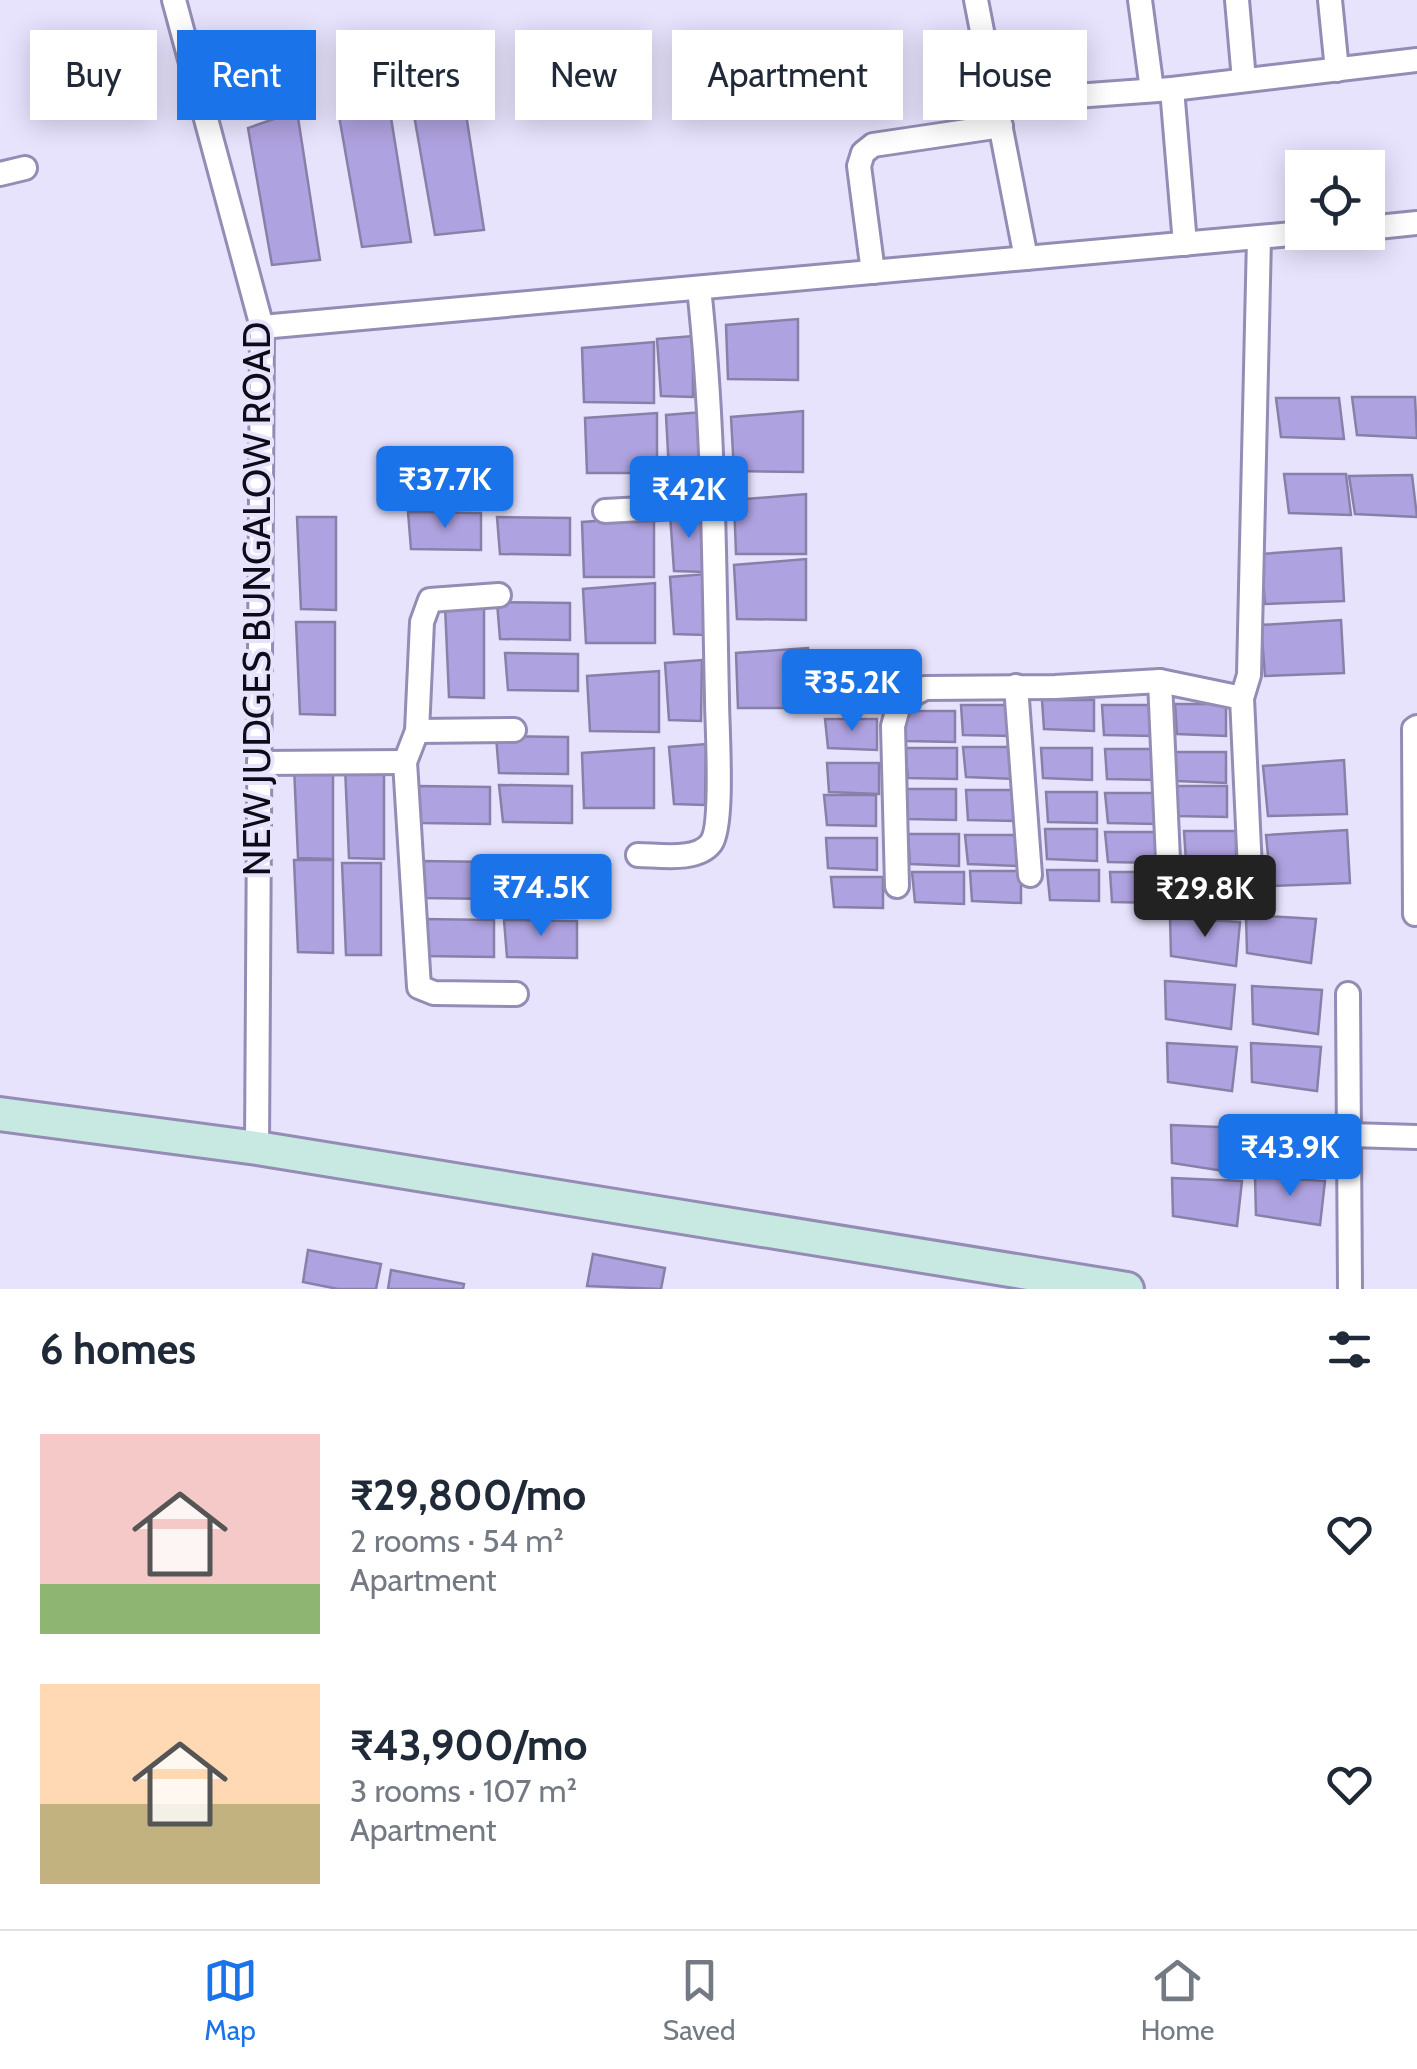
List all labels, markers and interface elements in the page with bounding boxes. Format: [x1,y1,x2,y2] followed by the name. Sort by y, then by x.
[30,30,157,120] chip: Buy
[177,30,316,120] chip: Rent
[336,30,495,120] chip: Filters
[515,30,652,120] chip: New
[672,30,903,120] chip: Apartment
[923,30,1087,120] chip: House
[1285,150,1385,250] map controls
[1285,150,1385,250] button: locate
[233,322,280,876] street label: NEW JUDGES BUNGALOW ROAD
[364,446,526,531] pin: ₹37.7K
[630,456,748,541] pin: ₹42K
[398,459,492,498] text: ₹37.7K
[652,469,726,508] text: ₹42K
[771,649,933,734] pin: ₹35.2K
[804,662,900,701] text: ₹35.2K
[460,854,622,939] pin: ₹74.5K
[1124,855,1286,940] pin: ₹29.8K
[493,867,589,906] text: ₹74.5K
[1156,868,1254,907] text: ₹29.8K
[1209,1114,1371,1199] pin: ₹43.9K
[1240,1127,1340,1166] text: ₹43.9K
[1322,1322,1377,1377] icon: filters
[40,1323,196,1375] text: 6 homes
[350,1469,586,1521] text: ₹29,800/mo
[120,1474,240,1594] icon: home
[1322,1507,1377,1562] icon: heart
[350,1521,564,1560] text: 2 rooms · 54 m²
[350,1560,497,1599] text: Apartment
[350,1719,588,1771] text: ₹43,900/mo
[120,1724,240,1844] icon: home
[1322,1757,1377,1812] icon: heart
[350,1771,577,1810] text: 3 rooms · 107 m²
[350,1810,497,1849] text: Apartment
[203,1953,258,2047] tab: Map
[663,1953,736,2047] tab: Saved
[1141,1953,1214,2047] tab: Home

